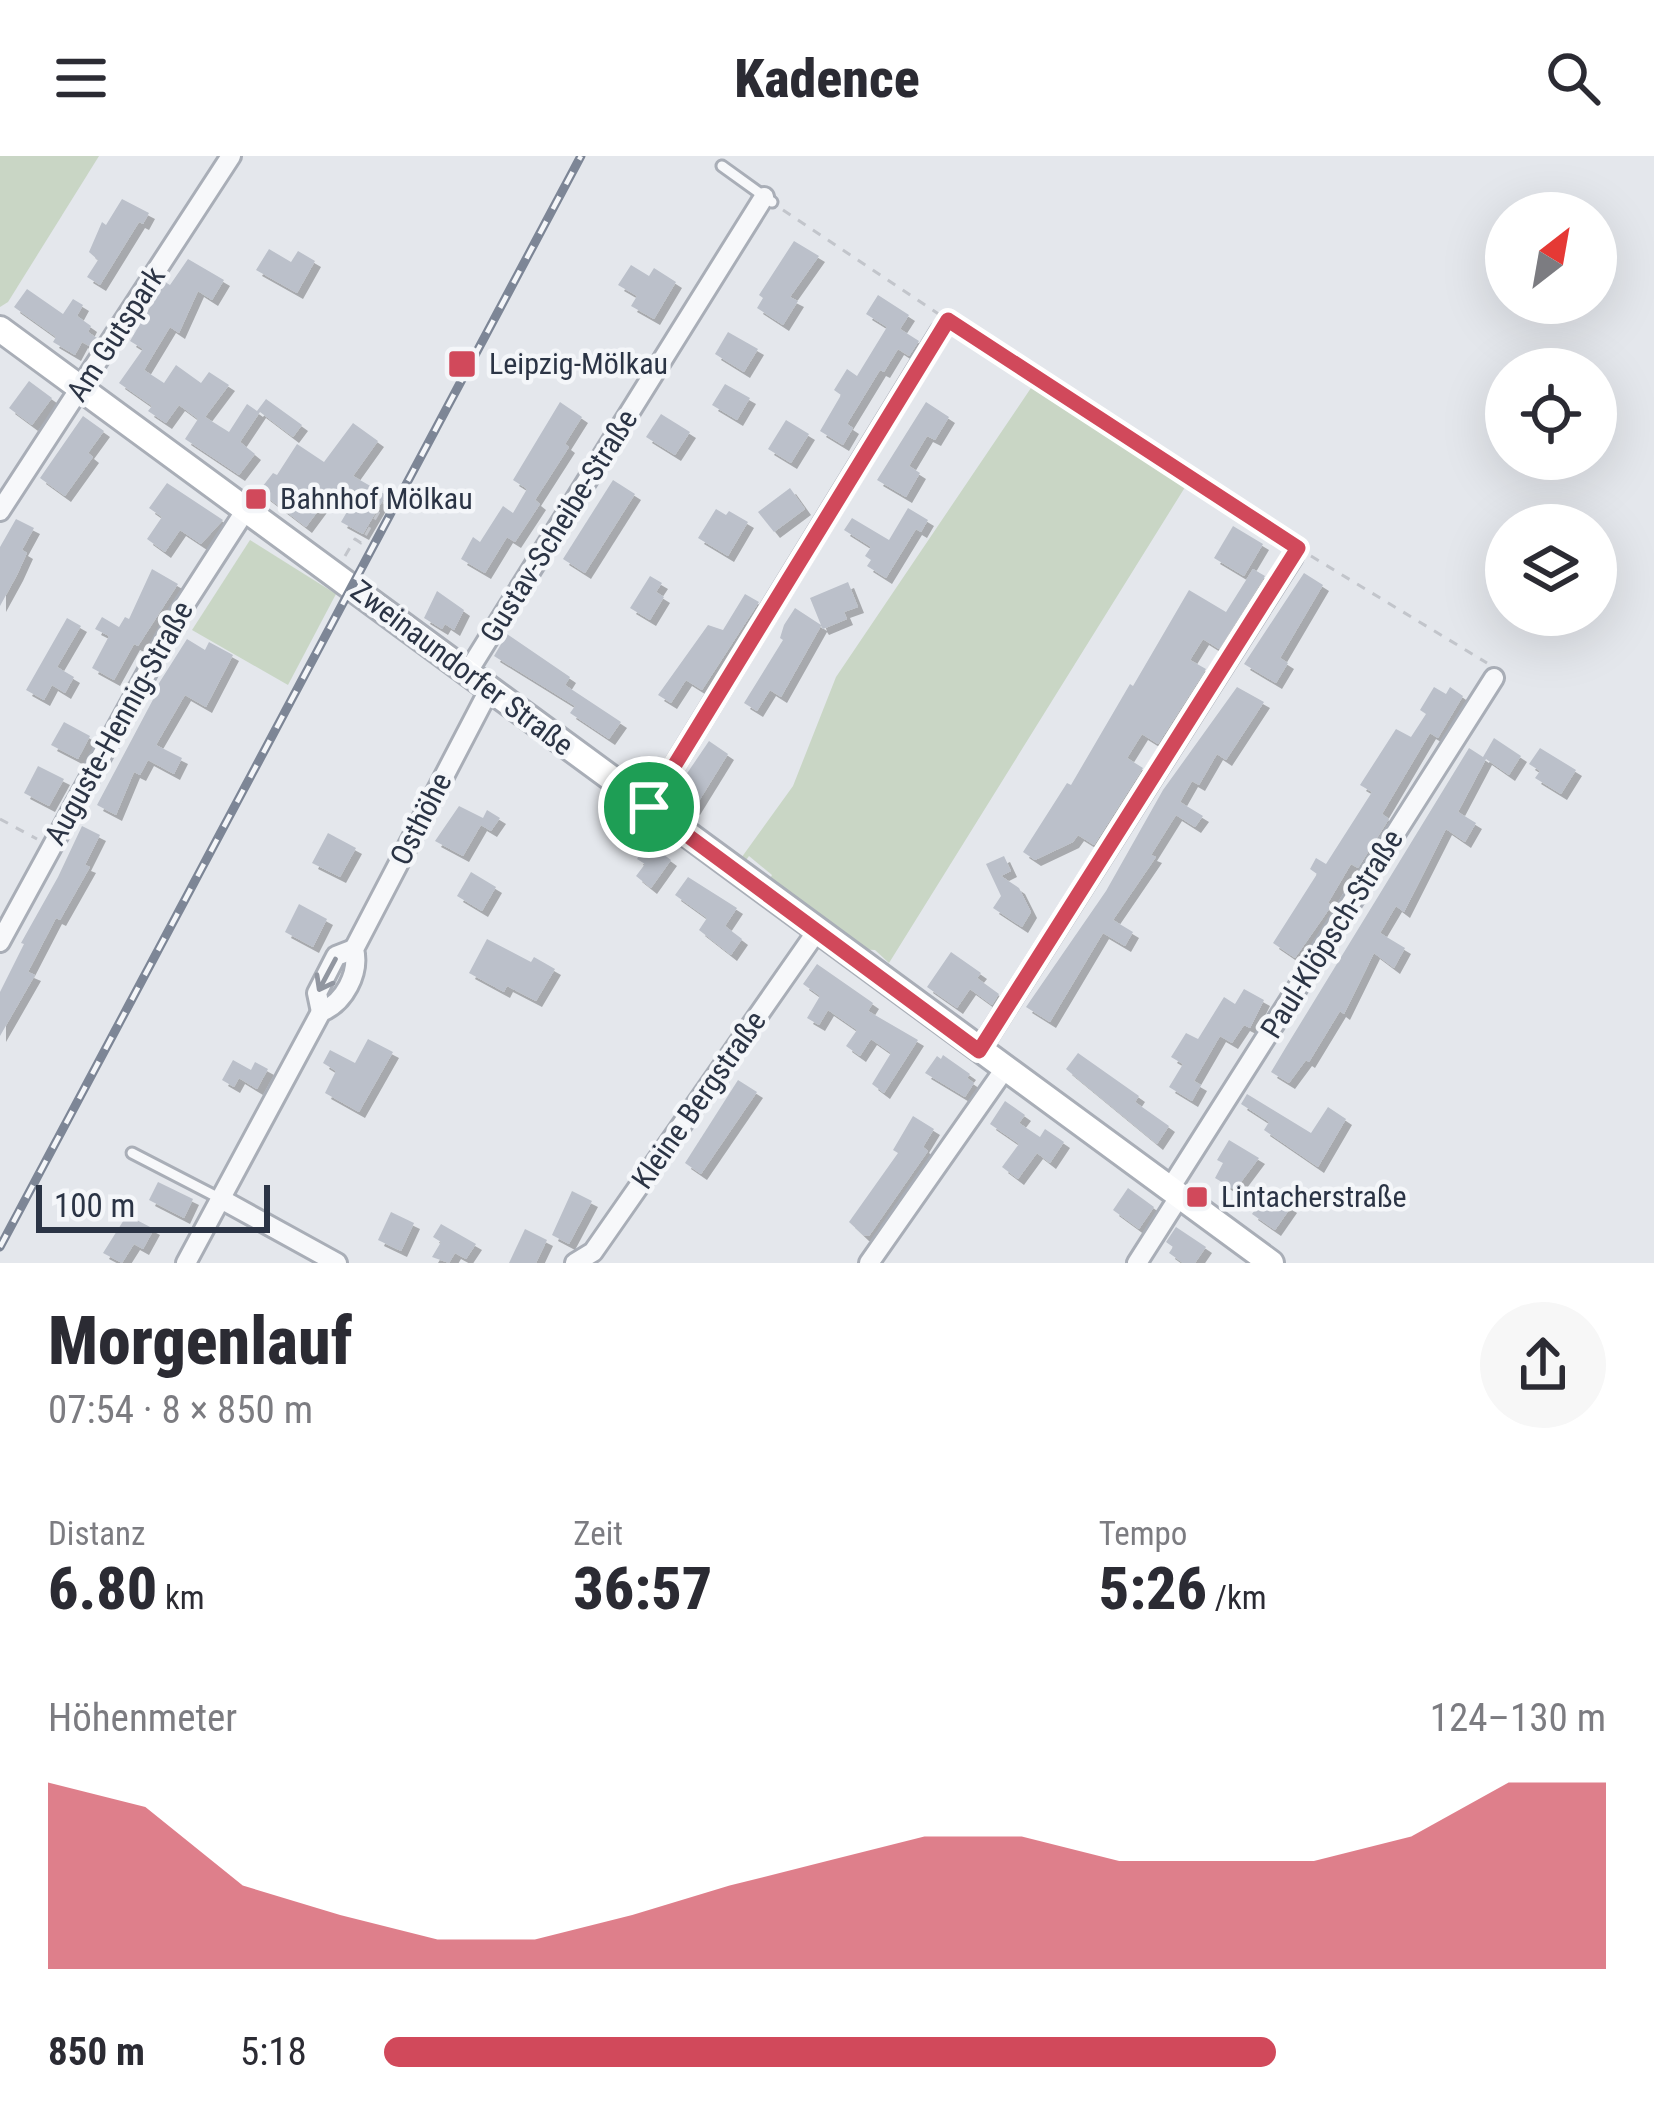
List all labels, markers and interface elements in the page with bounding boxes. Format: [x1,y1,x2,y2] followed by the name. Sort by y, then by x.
[48,45,114,111] icon: menu
[1540,45,1606,111] icon: search
[734,47,920,110] text: Kadence
[1485,192,1617,324] north arrow
[1485,192,1617,636] map controls
[59,259,172,408] street label: Am Gutspark
[489,346,668,381] place label: Leipzig-Mölkau
[446,348,478,380] marker: Leipzig-Mölkau
[1485,348,1617,480] button: locate
[473,403,644,648] street label: Gustav-Scheibe-Straße
[280,481,473,516] place label: Bahnhof Mölkau
[243,486,269,512] marker: Bahnhof Mölkau
[1485,504,1617,636] button: layers
[344,573,580,763] street label: Zweinaundorfer Straße
[37,595,200,851] street label: Auguste-Hennig-Straße
[598,756,700,858] pin
[383,767,459,871] street label: Osthöhe
[616,774,682,840] icon: arrive
[1253,823,1410,1044] street label: Paul-Klöpsch-Straße
[315,956,338,991] one-way arrow
[624,1004,773,1195] street label: Kleine Bergstraße
[36,1179,270,1232] scale bar
[1221,1179,1407,1214] place label: Lintacherstraße
[1184,1184,1210,1210] marker: Lintacherstraße
[54,1186,135,1225] text: 100 m
[1480,1302,1606,1428] button: share
[48,1303,352,1380] text: Morgenlauf
[48,1387,313,1433] text: 07:54 · 8 × 850 m
[48,1514,146,1553] text: Distanz
[573,1514,623,1553] text: Zeit
[1099,1514,1187,1553] text: Tempo
[48,1553,157,1624] text: 6.80
[573,1553,712,1624] text: 36:57
[1099,1553,1207,1624] text: 5:26
[157,1578,205,1617] text: km
[1207,1578,1267,1617] text: /km
[48,1695,237,1741] text: Höhenmeter
[1430,1695,1606,1741] text: 124–130 m
[48,2029,145,2075] text: 850 m
[240,2029,307,2075] text: 5:18

